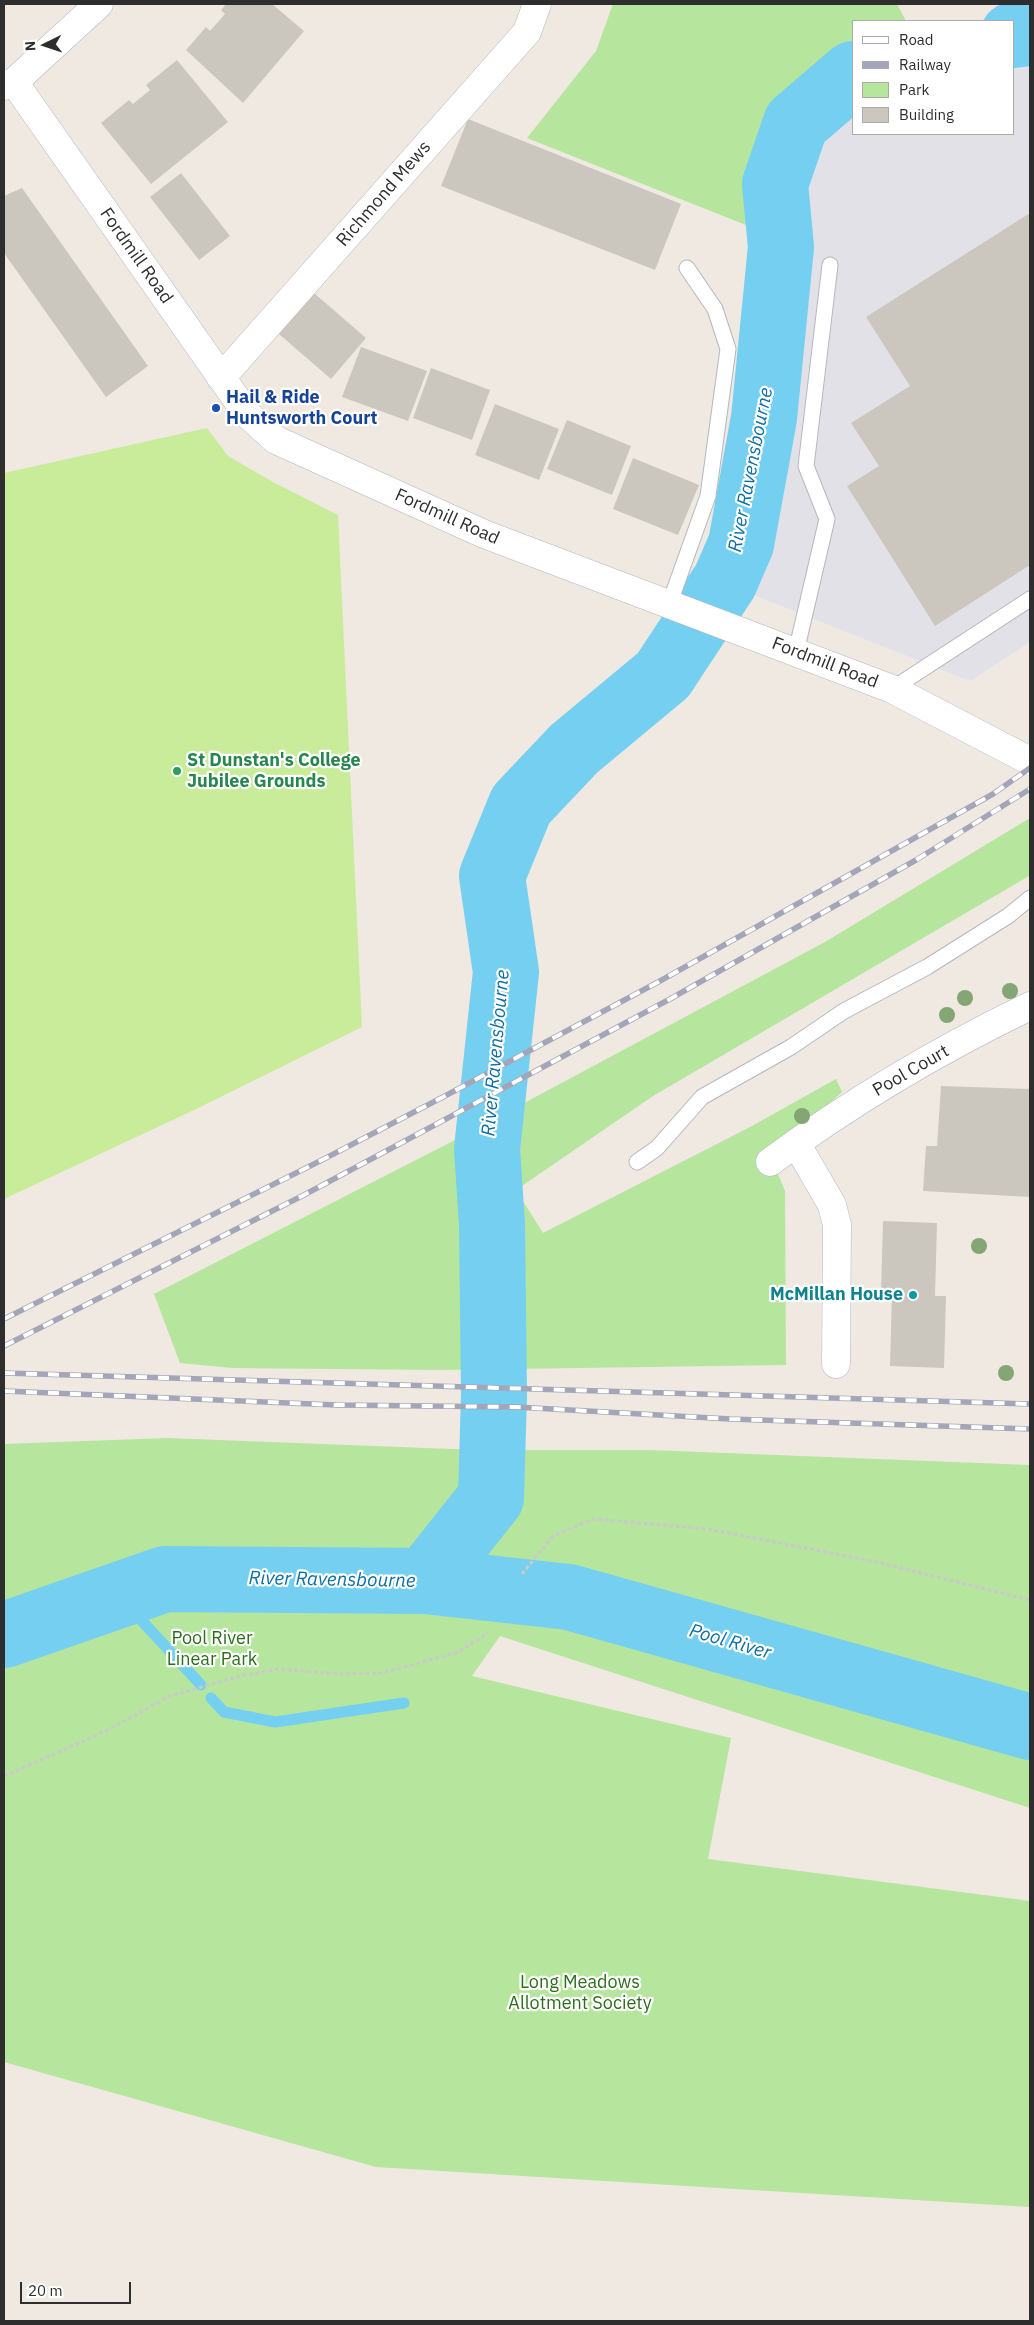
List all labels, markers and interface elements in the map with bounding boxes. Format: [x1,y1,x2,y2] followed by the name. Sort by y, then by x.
[20,20,70,70] north arrow
[852,20,1014,135] legend
[899,30,934,49] text: Road
[21,40,39,52] text: N
[899,55,951,74] text: Railway
[899,80,929,99] text: Park
[899,105,954,124] text: Building
[332,137,436,251] street label: Richmond Mews
[95,204,177,308] street label: Fordmill Road
[724,386,778,554] water label: River Ravensbourne
[226,387,377,429] place label: Hail & Ride Huntsworth Court
[210,402,222,414] marker: Hail & Ride Huntsworth Court
[391,484,503,550] street label: Fordmill Road
[769,633,881,693] street label: Fordmill Road
[187,750,361,792] place label: St Dunstan's College Jubilee Grounds
[171,765,183,777] marker: St Dunstan's College Jubilee Grounds
[477,969,515,1137] water label: River Ravensbourne
[869,1041,953,1101] street label: Pool Court
[770,1284,903,1306] place label: McMillan House
[907,1289,919,1301] marker: McMillan House
[248,1567,416,1593] water label: River Ravensbourne
[687,1619,773,1665] water label: Pool River
[167,1628,257,1670] park label: Pool River Linear Park
[508,1972,652,2015] park label: Long Meadows Allotment Society
[22,2272,134,2304] scale bar
[28,2281,63,2300] text: 20 m

